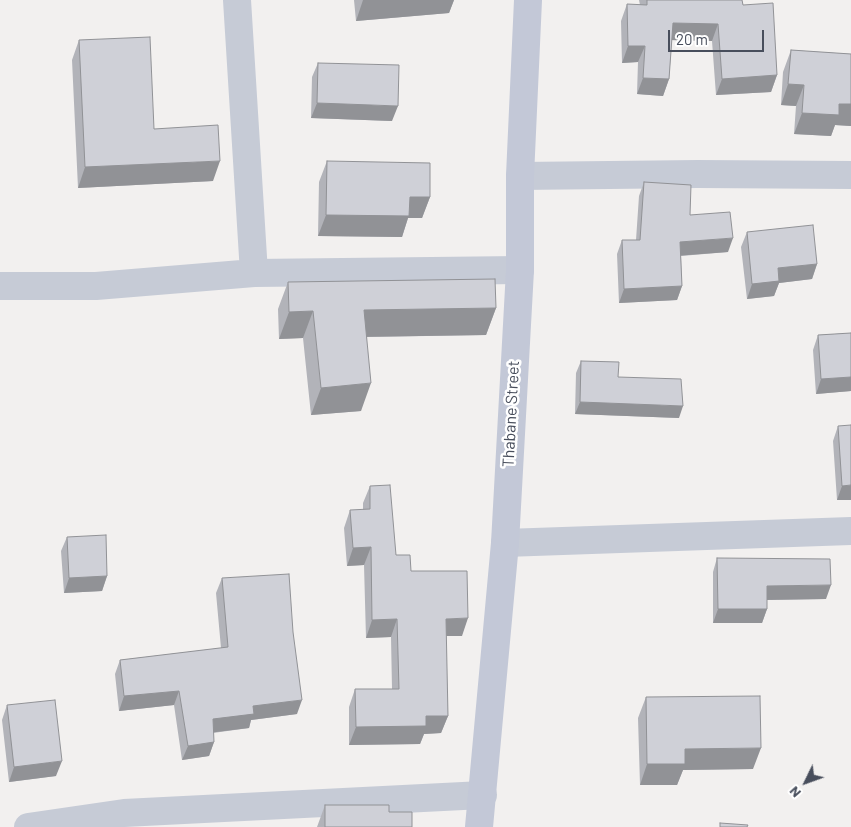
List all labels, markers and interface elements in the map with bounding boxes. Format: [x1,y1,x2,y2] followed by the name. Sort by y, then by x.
[671,20,767,52] scale bar
[676,30,708,48] text: 20 m
[499,360,523,468] street label: Thabane Street
[781,757,831,807] north arrow
[785,783,804,802] text: N

